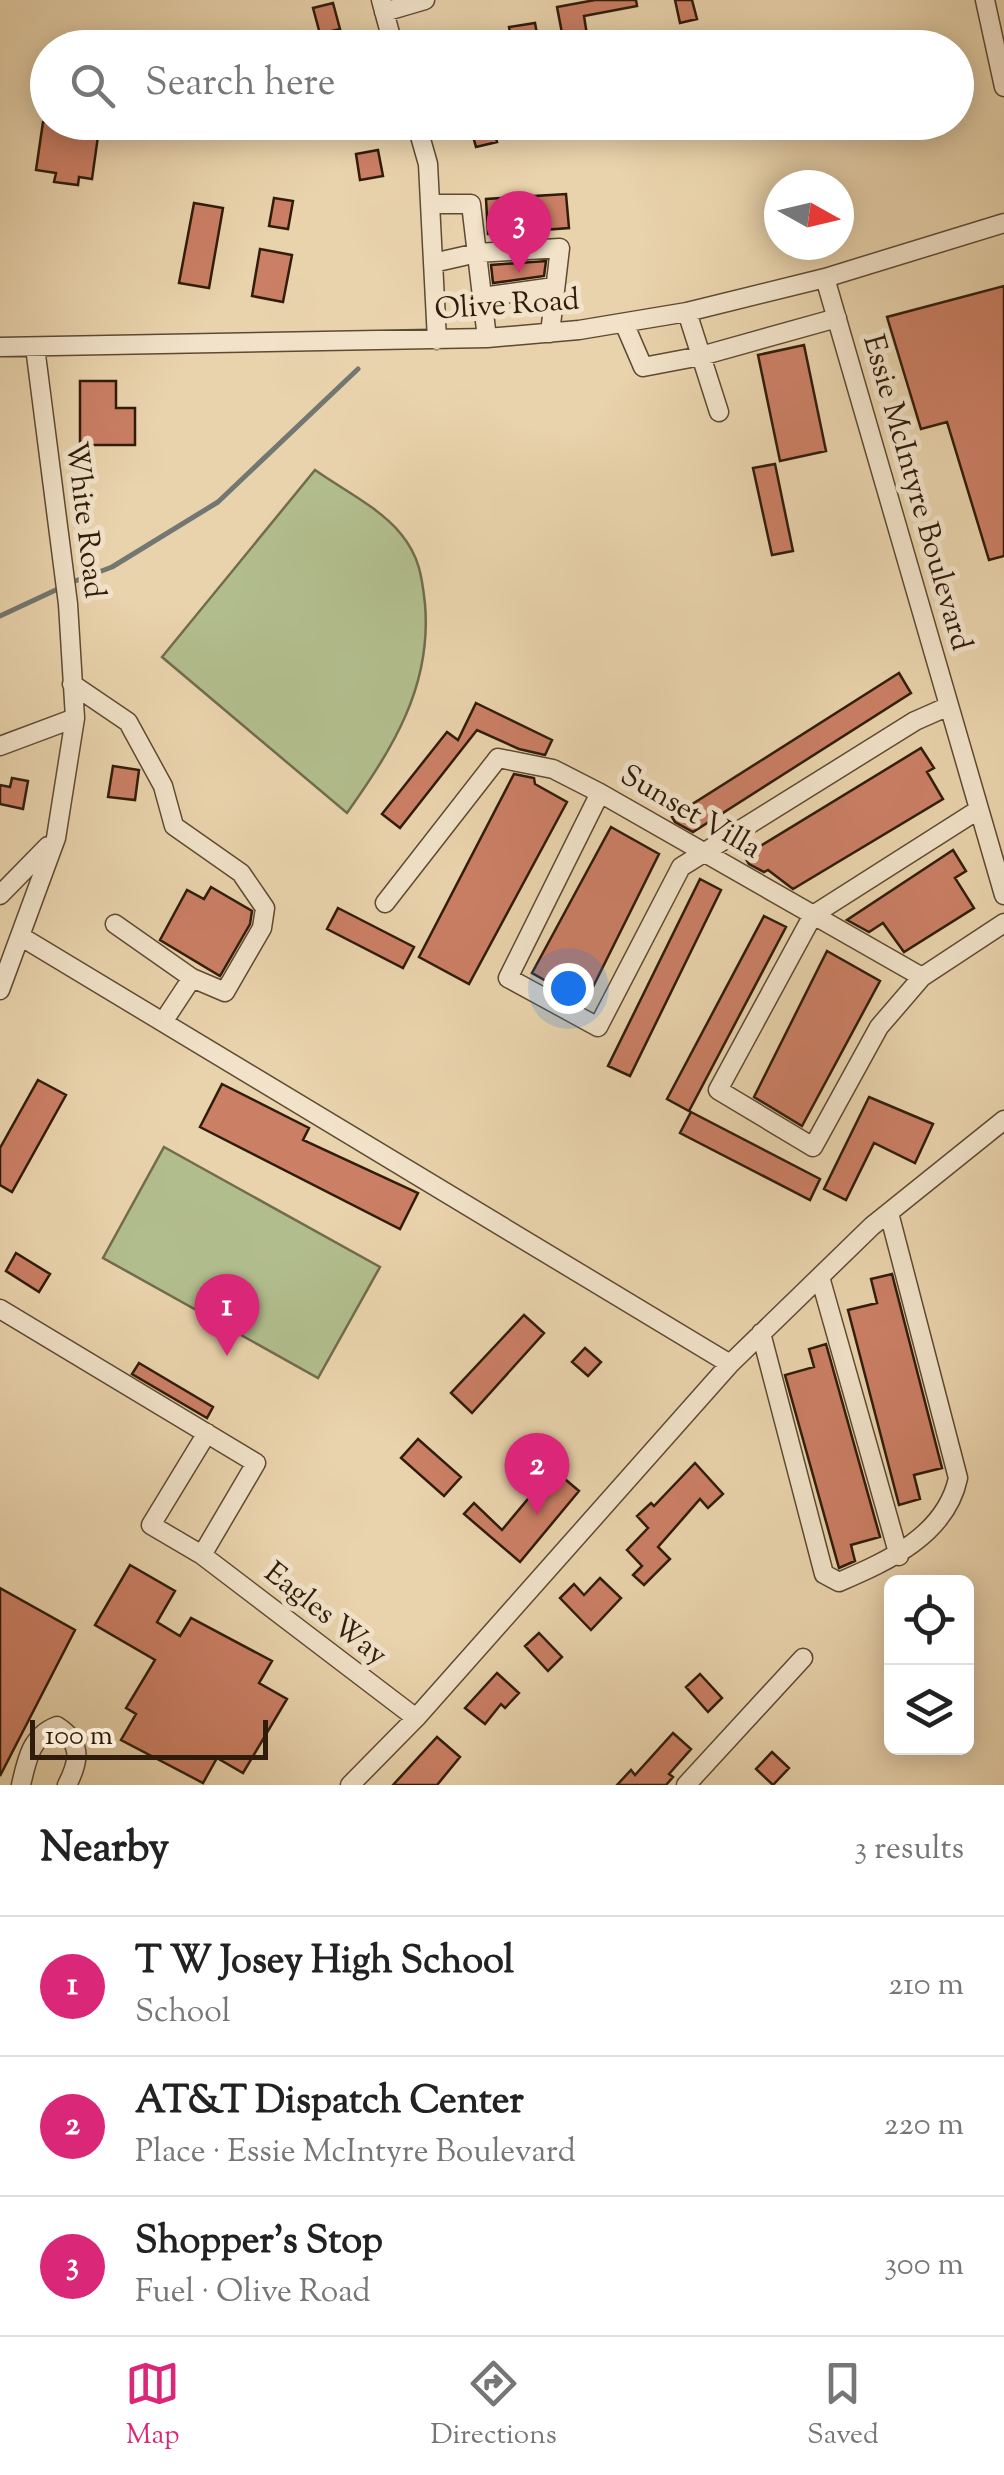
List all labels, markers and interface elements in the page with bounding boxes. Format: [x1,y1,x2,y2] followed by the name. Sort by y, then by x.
[30,30,974,140] search box
[65,58,120,113] icon: search
[145,58,336,112] text: Search here
[764,170,854,260] north arrow
[486,190,552,273] pin: 3
[433,279,581,333] street label: Olive Road
[850,330,982,656] street label: Essie McIntyre Boulevard
[53,439,115,601] street label: White Road
[611,755,769,871] street label: Sunset Villa
[543,963,594,1014] your location
[194,1274,260,1356] pin: 1
[504,1432,570,1515] pin: 2
[254,1553,396,1677] street label: Eagles Way
[884,1575,974,1755] map controls
[884,1575,974,1665] button: locate
[884,1665,974,1755] button: layers
[30,1715,268,1760] scale bar
[45,1717,113,1757] text: 100 m
[40,1820,169,1880] text: Nearby
[854,1827,964,1873] text: 3 results
[135,1936,514,1990] text: T W Josey High School
[67,1963,78,2009] text: 1
[888,1963,964,2009] text: 210 m
[135,1990,231,2036] text: School
[135,2076,524,2130] text: AT&T Dispatch Center
[65,2103,80,2149] text: 2
[884,2103,964,2149] text: 220 m
[135,2130,576,2176] text: Place · Essie McIntyre Boulevard
[135,2216,383,2270] text: Shopper's Stop
[66,2243,79,2289] text: 3
[884,2243,964,2289] text: 300 m
[135,2270,371,2316] text: Fuel · Olive Road
[125,2356,180,2456] tab: Map
[430,2356,557,2456] tab: Directions
[807,2356,879,2456] tab: Saved

